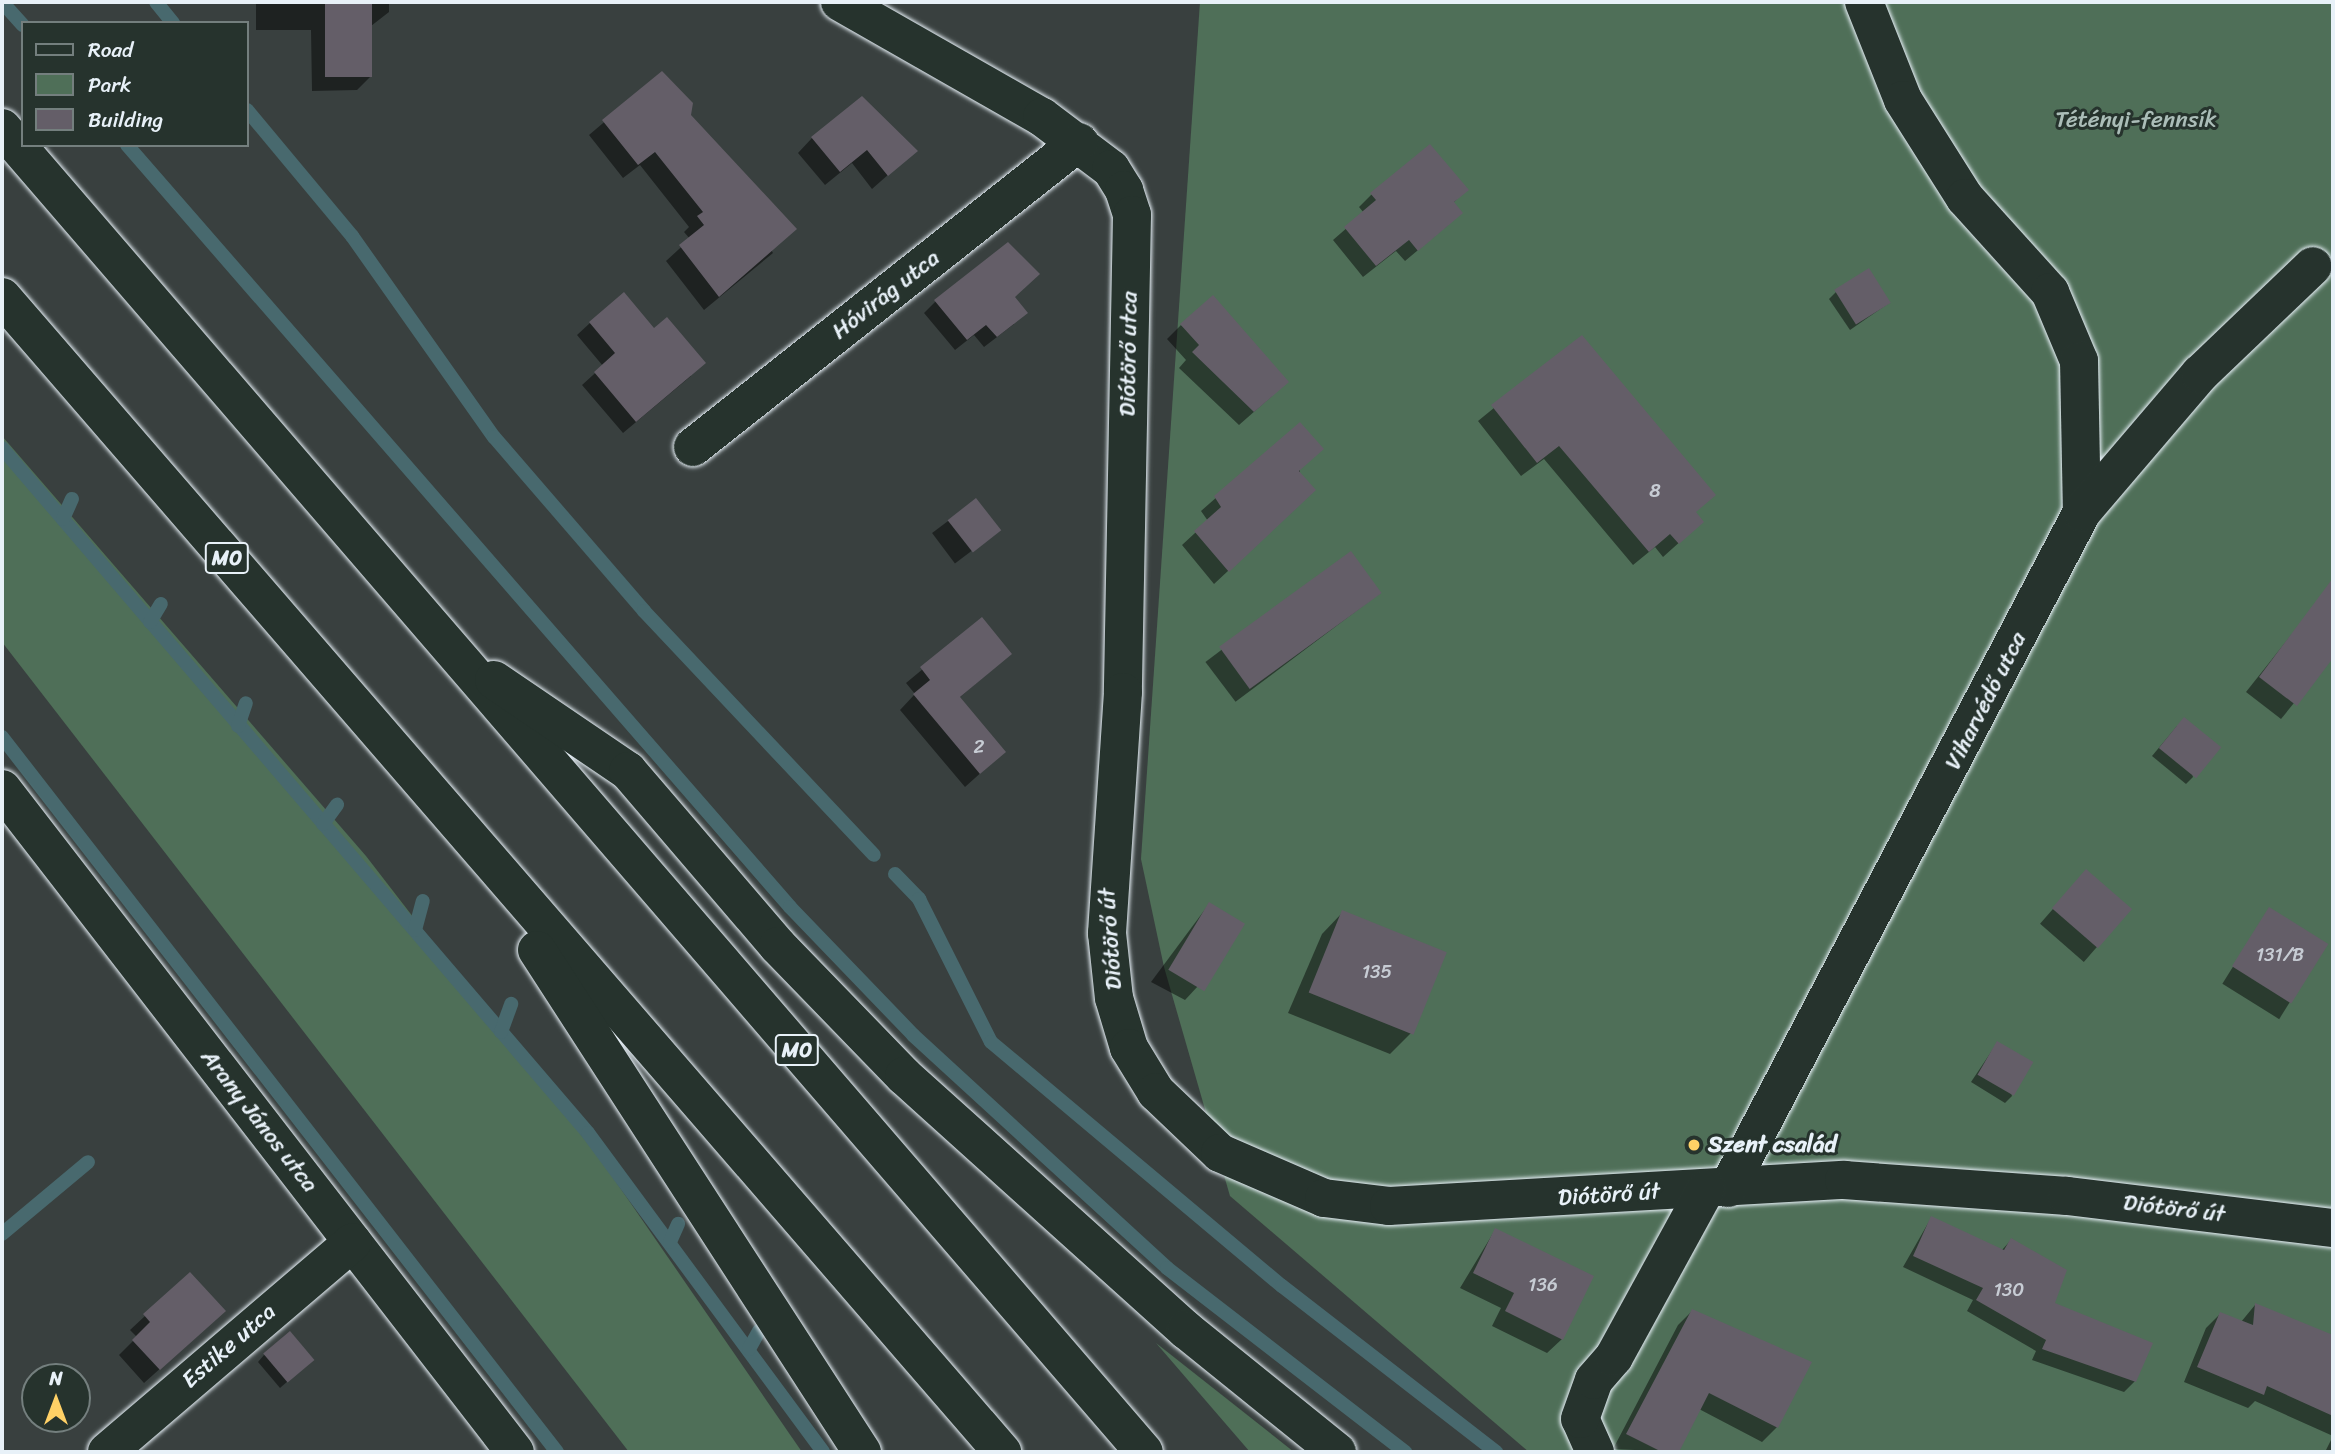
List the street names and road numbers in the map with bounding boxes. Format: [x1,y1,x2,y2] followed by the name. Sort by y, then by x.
[827,244,945,346] street label: Hóvirág utca
[1114,291,1144,417] street label: Diótörő utca
[204,540,250,576] road number: M0
[1939,628,2033,774] street label: Viharvédő utca
[1094,887,1128,991] street label: Diótörő út
[774,1032,820,1068] road number: M0
[194,1044,324,1198] street label: Arany János utca
[1557,1178,1661,1212] street label: Diótörő út
[2121,1189,2227,1229] street label: Diótörő út
[176,1298,282,1394] street label: Estike utca

